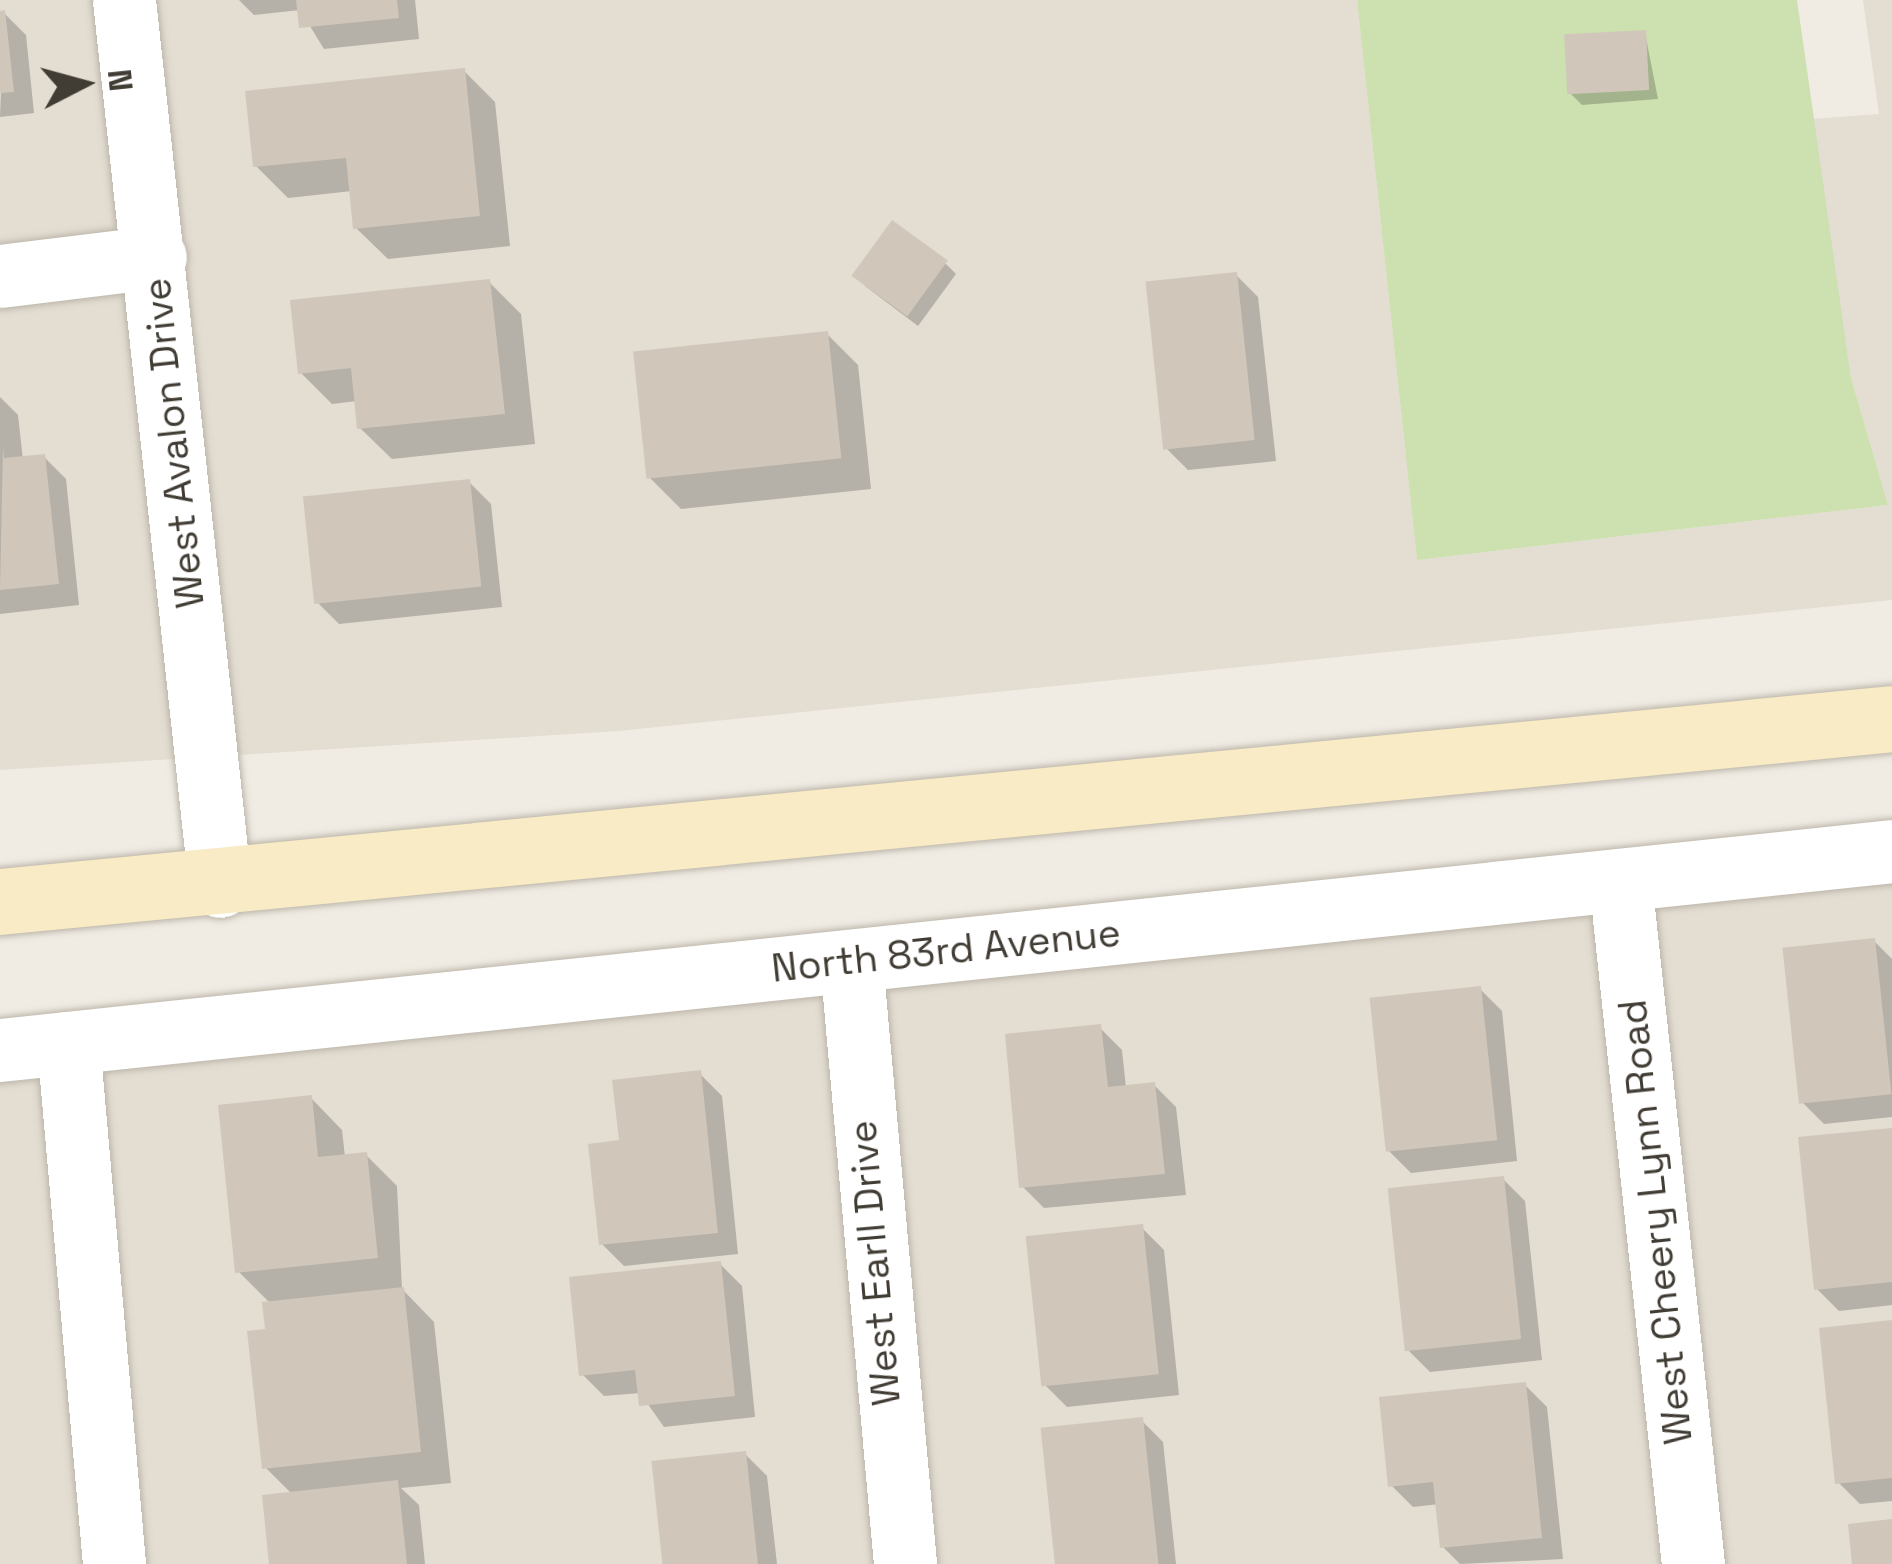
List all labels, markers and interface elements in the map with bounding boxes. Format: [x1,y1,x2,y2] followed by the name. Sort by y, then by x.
[24,24,144,144] north arrow
[98,67,142,93] text: N
[133,275,215,611] street label: West Avalon Drive
[769,909,1123,993] street label: North 83rd Avenue
[1609,997,1703,1447] street label: West Cheery Lynn Road
[839,1118,911,1408] street label: West Earll Drive

